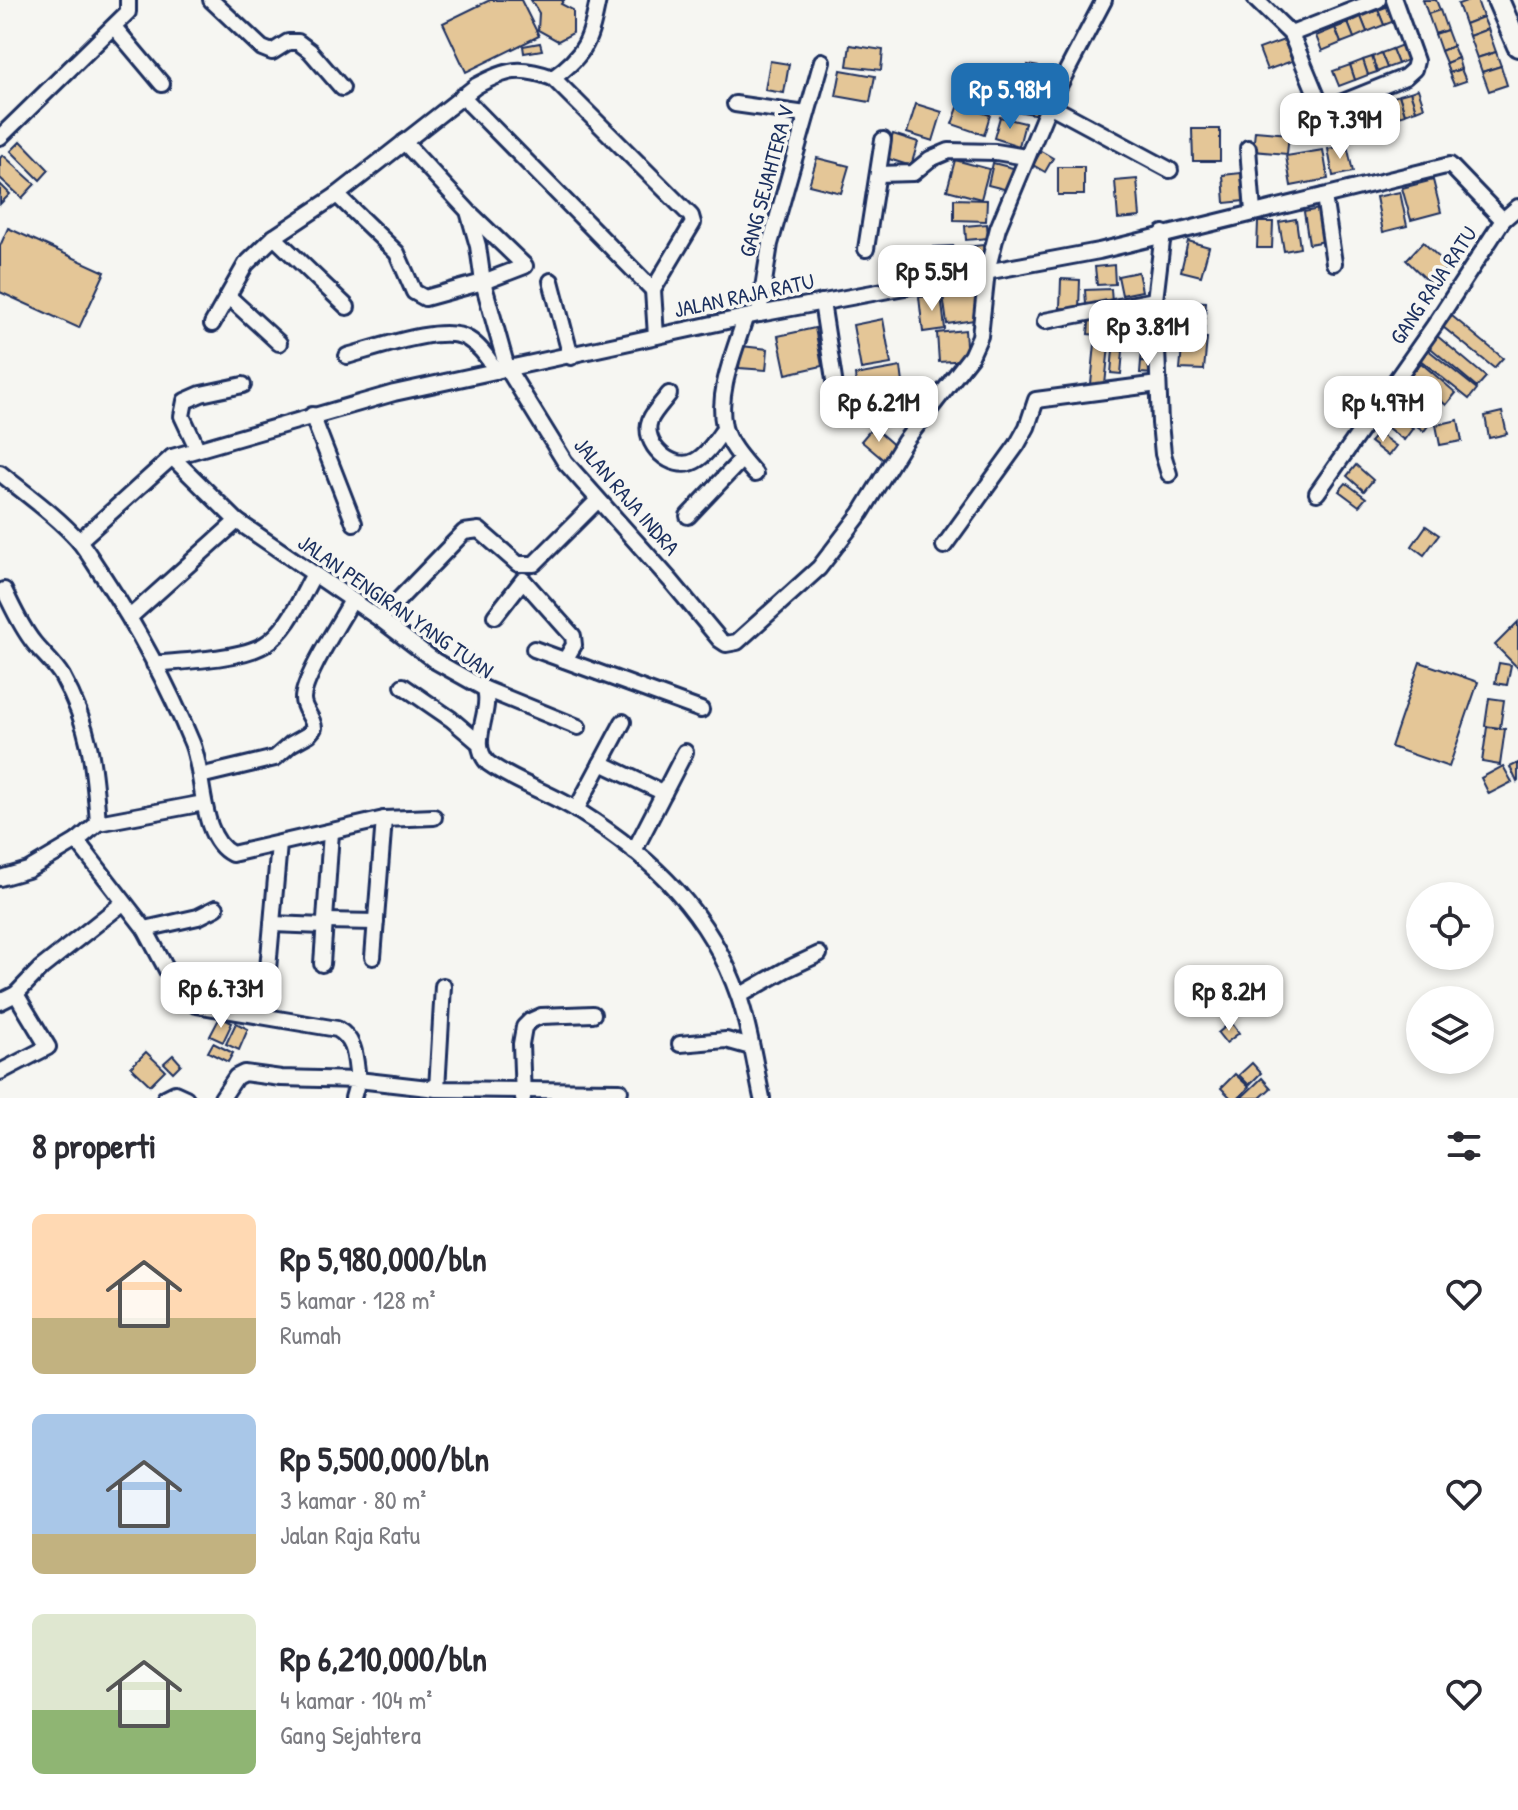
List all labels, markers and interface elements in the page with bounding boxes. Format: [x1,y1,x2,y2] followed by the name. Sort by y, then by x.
[927,63,1093,131] pin: Rp 5.98M
[969,71,1051,106] text: Rp 5.98M
[1257,93,1423,161] pin: Rp 7.39M
[731,101,801,260] street label: GANG SEJAHTERA V
[1298,101,1382,136] text: Rp 7.39M
[1382,220,1484,350] street label: GANG RAJA RATU
[858,245,1006,313] pin: Rp 5.5M
[896,253,968,288] text: Rp 5.5M
[671,266,817,324] street label: JALAN RAJA RATU
[1065,300,1231,368] pin: Rp 3.81M
[1107,308,1189,343] text: Rp 3.81M
[796,376,962,444] pin: Rp 6.21M
[1300,376,1466,444] pin: Rp 4.97M
[838,384,920,419] text: Rp 6.21M
[1342,384,1424,419] text: Rp 4.97M
[567,431,687,562] street label: JALAN RAJA INDRA
[292,527,500,685] street label: JALAN PENGIRAN YANG TUAN
[1406,882,1494,1074] map controls
[1406,882,1494,970] button: locate
[138,962,304,1030] pin: Rp 6.73M
[1155,965,1303,1033] pin: Rp 8.2M
[179,970,263,1005] text: Rp 6.73M
[1192,973,1266,1008] text: Rp 8.2M
[1406,986,1494,1074] button: layers
[32,1123,156,1169] text: 8 properti
[1442,1124,1486,1168] icon: filters
[280,1236,487,1282] text: Rp 5,980,000/bln
[96,1246,192,1342] icon: home
[1442,1272,1486,1316] icon: heart
[280,1282,436,1317] text: 5 kamar · 128 m²
[280,1317,341,1352] text: Rumah
[280,1436,489,1482] text: Rp 5,500,000/bln
[96,1446,192,1542] icon: home
[1442,1472,1486,1516] icon: heart
[280,1482,426,1517] text: 3 kamar · 80 m²
[280,1517,420,1552] text: Jalan Raja Ratu
[280,1636,487,1682] text: Rp 6,210,000/bln
[96,1646,192,1742] icon: home
[1442,1672,1486,1716] icon: heart
[280,1682,432,1717] text: 4 kamar · 104 m²
[280,1717,421,1752] text: Gang Sejahtera

